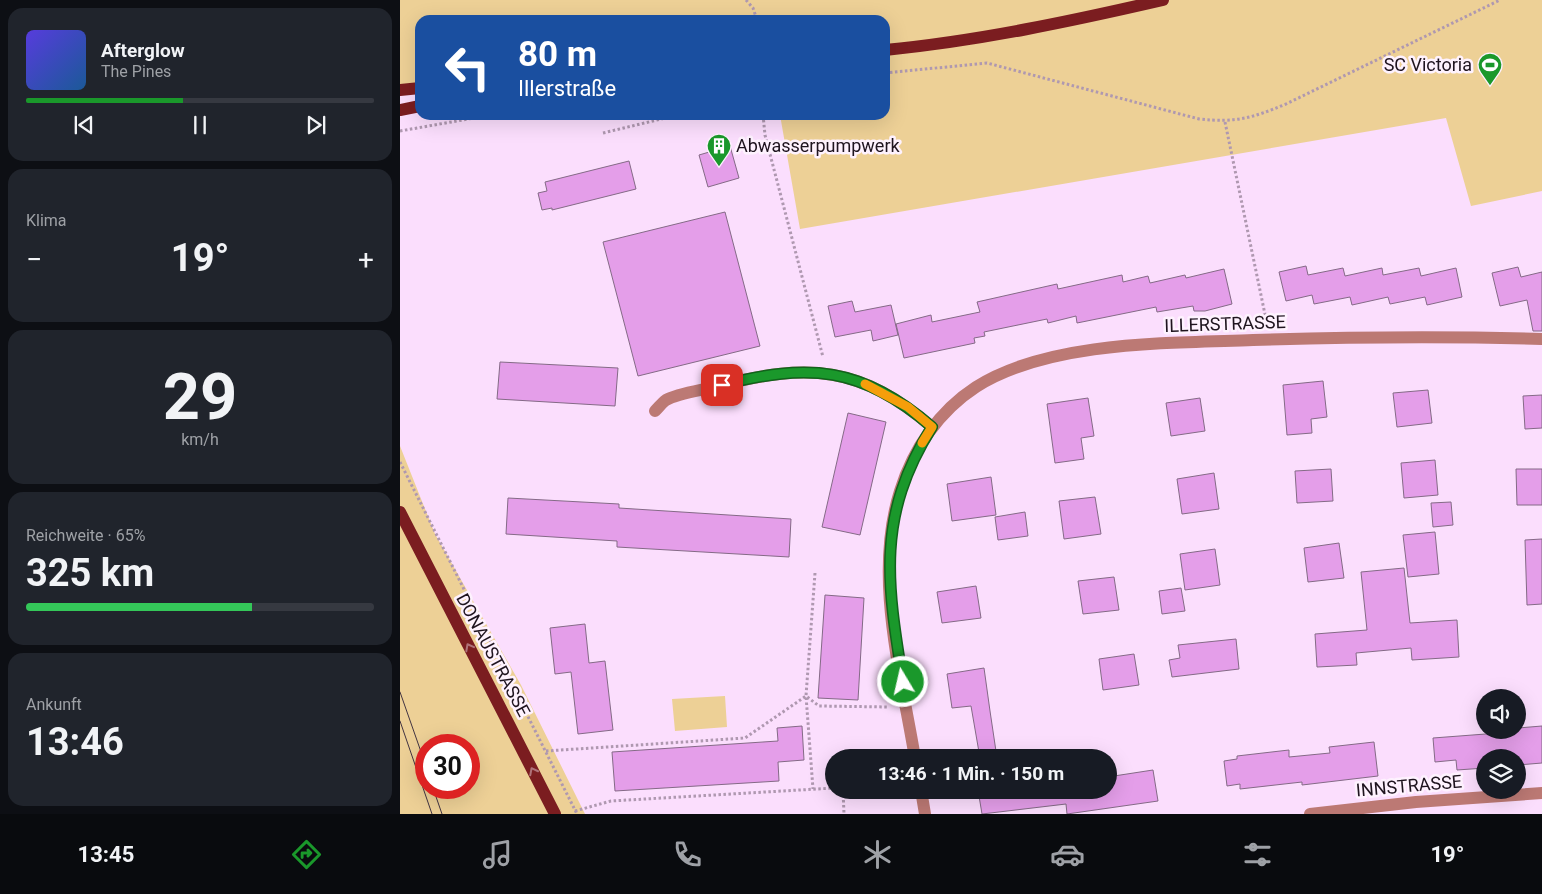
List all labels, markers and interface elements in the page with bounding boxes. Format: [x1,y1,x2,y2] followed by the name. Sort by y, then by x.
[518,34,597,75] text: 80 m
[435,35,500,100] icon: left
[101,39,185,62] text: Afterglow
[1477,52,1503,86] sports icon: SC Victoria
[1384,54,1472,75] place label: SC Victoria
[101,62,171,81] text: The Pines
[518,76,616,101] text: Illerstraße
[70,111,98,139] icon: previous
[186,111,214,139] icon: pause
[302,111,330,139] icon: next
[706,133,732,167] building icon: Abwasserpumpwerk
[736,135,900,156] place label: Abwasserpumpwerk
[26,211,67,230] text: Klima
[171,236,229,280] text: 19°
[26,243,42,276] text: −
[358,243,374,276] text: +
[1164,311,1286,336] street label: ILLERSTRASSE
[163,359,237,435] text: 29
[701,364,743,406] pin
[708,371,736,399] icon: arrive
[181,430,219,449] text: km/h
[26,526,145,545] text: Reichweite · 65%
[26,551,154,595] text: 325 km
[452,590,535,720] street label: DONAUSTRASSE
[465,643,475,652] one-way arrow
[876,655,928,707] position arrow
[1476,689,1526,799] map controls
[1476,689,1526,739] button: sound
[26,695,82,714] text: Ankunft
[26,720,124,764] text: 13:46
[415,734,480,799] speed limit sign: 30
[1476,749,1526,799] button: layers
[878,762,1064,785] text: 13:46 · 1 Min. · 150 m
[529,767,539,776] one-way arrow
[1355,770,1463,801] street label: INNSTRASSE
[289,837,324,872] icon: directions
[480,837,515,872] icon: music
[670,837,705,872] icon: phone
[860,837,895,872] icon: climate
[1050,837,1085,872] icon: car
[1240,837,1275,872] icon: filters
[78,842,134,867] text: 13:45
[1430,842,1464,867] text: 19°

